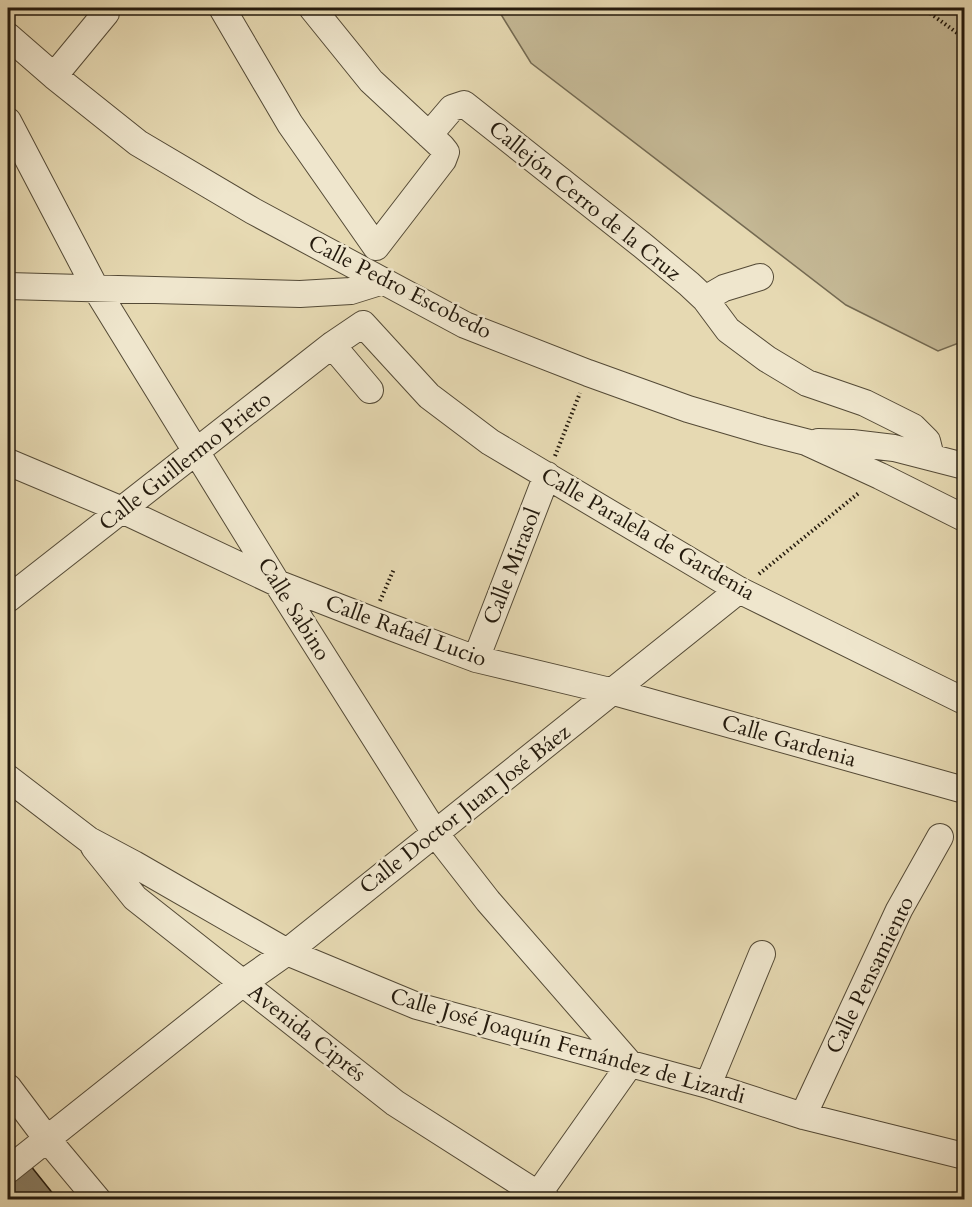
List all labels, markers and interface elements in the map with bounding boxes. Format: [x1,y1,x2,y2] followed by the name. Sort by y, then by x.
[482,114,688,288] street label: Callejón Cerro de la Cruz
[303,228,497,346] street label: Calle Pedro Escobedo
[93,384,277,538] street label: Calle Guillermo Prieto
[535,460,761,608] street label: Calle Paralela de Gardenia
[476,503,548,629] street label: Calle Mirasol
[250,552,338,666] street label: Calle Sabino
[321,588,491,674] street label: Calle Rafaél Lucio
[718,708,860,775] street label: Calle Gardenia
[353,717,577,901] street label: Calle Doctor Juan José Báez
[819,891,921,1059] street label: Calle Pensamiento
[242,977,372,1089] street label: Avenida Ciprés
[387,981,749,1111] street label: Calle José Joaquín Fernández de Lizardi

